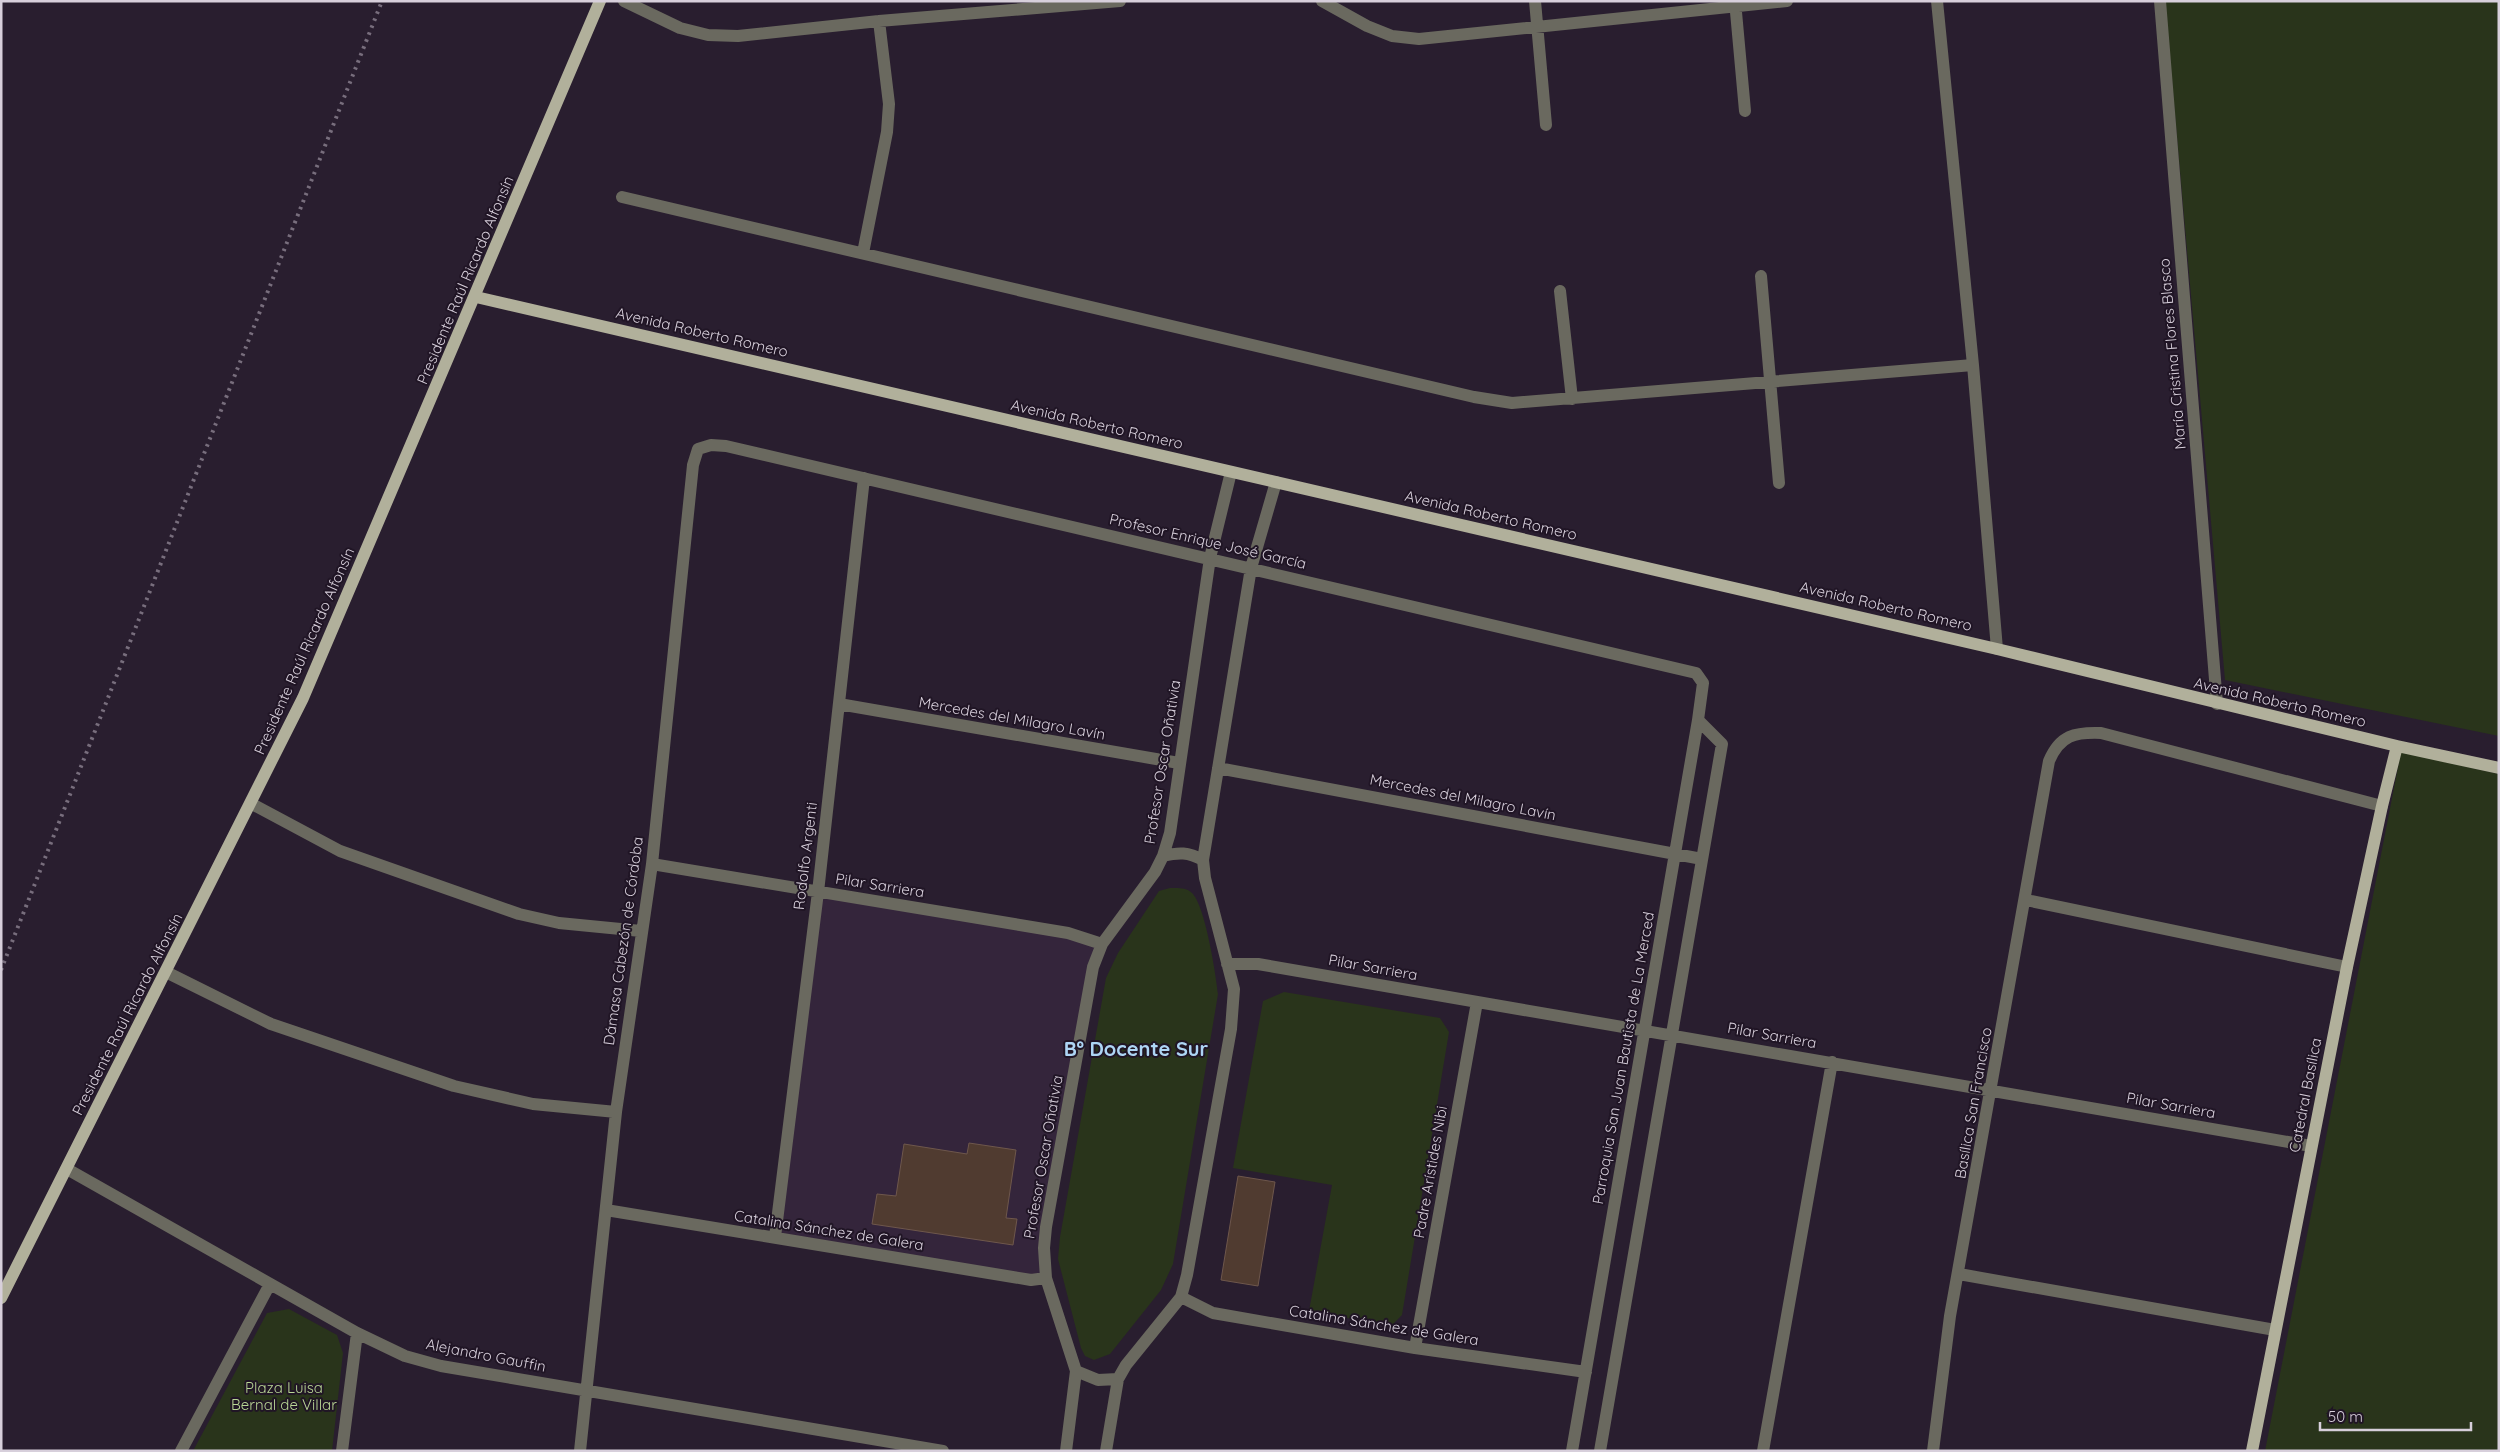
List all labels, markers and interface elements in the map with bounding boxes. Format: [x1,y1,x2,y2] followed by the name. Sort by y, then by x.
[412,173,518,387] street label: Presidente Raúl Ricardo Alfonsín
[2154,258,2190,450] street label: María Cristina Flores Blasco
[614,303,790,361] street label: Avenida Roberto Romero
[1009,395,1185,453] street label: Avenida Roberto Romero
[1403,486,1579,544] street label: Avenida Roberto Romero
[1108,509,1308,573] street label: Profesor Enrique José García
[250,545,358,757] street label: Presidente Raúl Ricardo Alfonsín
[1798,577,1974,635] street label: Avenida Roberto Romero
[2192,673,2368,731] street label: Avenida Roberto Romero
[1140,679,1184,845] street label: Profesor Oscar Oñativia
[917,692,1107,744] street label: Mercedes del Milagro Lavín
[1368,770,1558,824] street label: Mercedes del Milagro Lavín
[789,801,821,911] street label: Rodolfo Argenti
[599,835,647,1047] street label: Dámasa Cabezón de Córdoba
[834,869,926,901] street label: Pilar Sarriera
[68,910,186,1118] street label: Presidente Raúl Ricardo Alfonsín
[1588,910,1658,1206] street label: Parroquia San Juan Bautista de La Merced
[1327,950,1419,984] street label: Pilar Sarriera
[1726,1018,1818,1052] street label: Pilar Sarriera
[1950,1026,1996,1180] street label: Basílica San Francisco
[1064,1036,1209,1061] district label: Bº Docente Sur
[2285,1036,2325,1154] street label: Catedral Basílica
[1019,1074,1067,1240] street label: Profesor Oscar Oñativia
[2125,1088,2217,1122] street label: Pilar Sarriera
[1409,1104,1451,1240] street label: Padre Arístides Nibi
[733,1206,925,1254] street label: Catalina Sánchez de Galera
[1288,1301,1480,1349] street label: Catalina Sánchez de Galera
[424,1334,548,1376] street label: Alejandro Gauffin
[231,1378,337,1414] park label: Plaza Luisa Bernal de Villar
[2320,1400,2471,1432] scale bar
[2328,1407,2363,1426] text: 50 m

